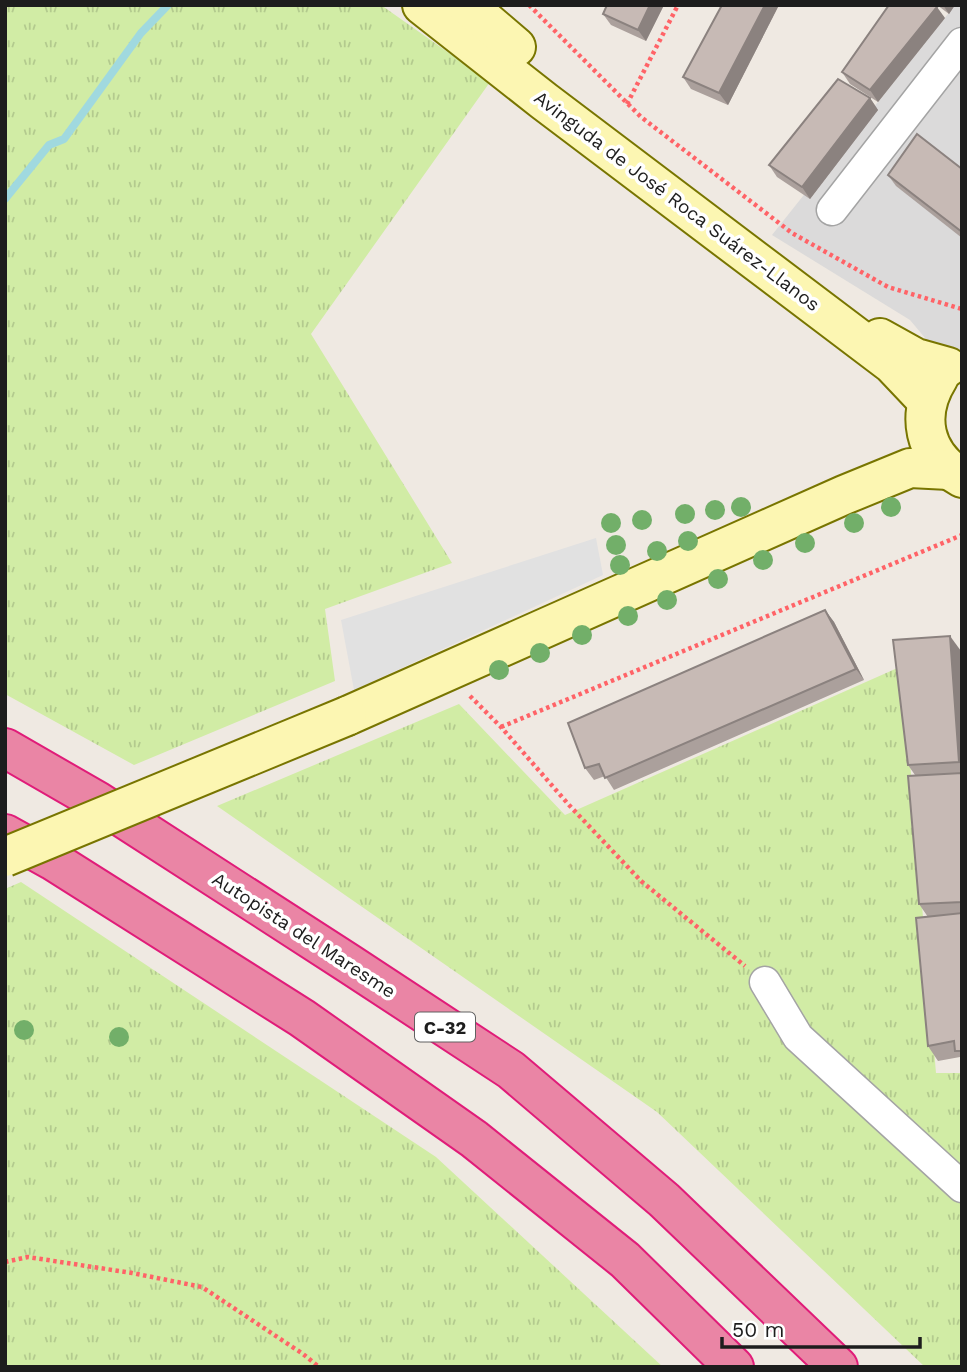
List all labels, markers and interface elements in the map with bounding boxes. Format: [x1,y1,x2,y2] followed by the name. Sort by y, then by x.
[530,86,824,316] street label: Avinguda de José Roca Suárez-Llanos
[208,867,400,1003] street label: Autopista del Maresme
[415,1012,475,1042] road number: C-32
[722,1306,920,1350] scale bar
[732,1317,784,1342] text: 50 m

